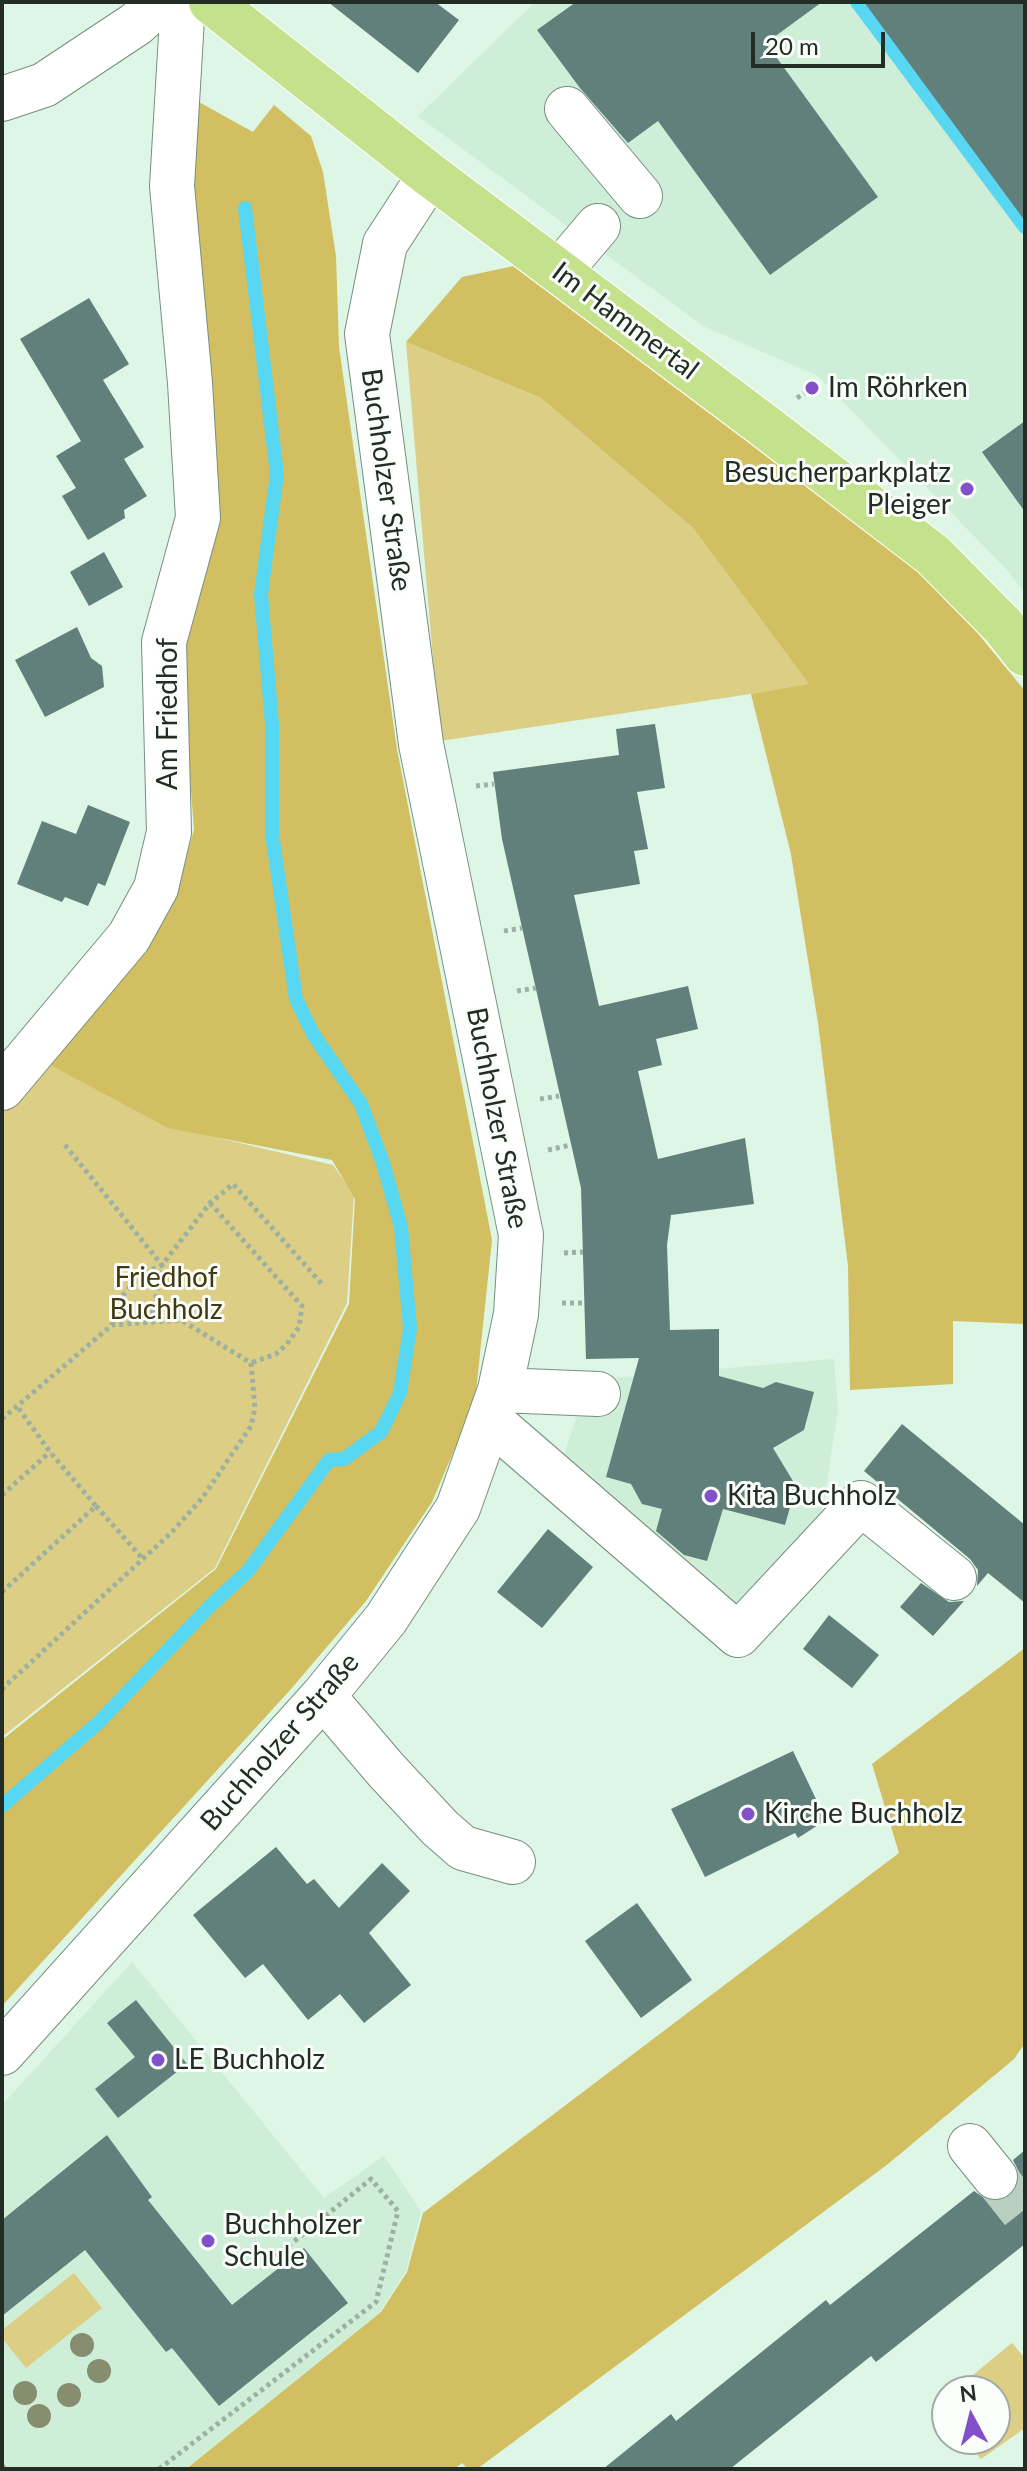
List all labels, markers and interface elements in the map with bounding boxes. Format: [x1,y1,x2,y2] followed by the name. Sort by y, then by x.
[755,16,889,66] scale bar
[765,31,819,60] text: 20 m
[545,255,705,387] street label: Im Hammertal
[354,366,418,594] street label: Buchholzer Straße
[828,371,968,405] place label: Im Röhrken
[803,379,821,397] marker: Im Röhrken
[724,456,951,522] place label: Besucherparkplatz Pleiger
[958,480,976,498] marker: Besucherparkplatz Pleiger
[151,638,185,790] street label: Am Friedhof
[459,1005,535,1231] street label: Buchholzer Straße
[109,1261,223,1327] park label: Friedhof Buchholz
[727,1479,897,1513] place label: Kita Buchholz
[702,1487,720,1505] marker: Kita Buchholz
[194,1646,366,1838] street label: Buchholzer Straße
[764,1797,963,1831] place label: Kirche Buchholz
[739,1805,757,1823] marker: Kirche Buchholz
[174,2043,325,2077] place label: LE Buchholz
[149,2051,167,2069] marker: LE Buchholz
[224,2208,362,2274] place label: Buchholzer Schule
[199,2232,217,2250] marker: Buchholzer Schule
[931,2375,1011,2455] north arrow
[958,2378,978,2407] text: N

